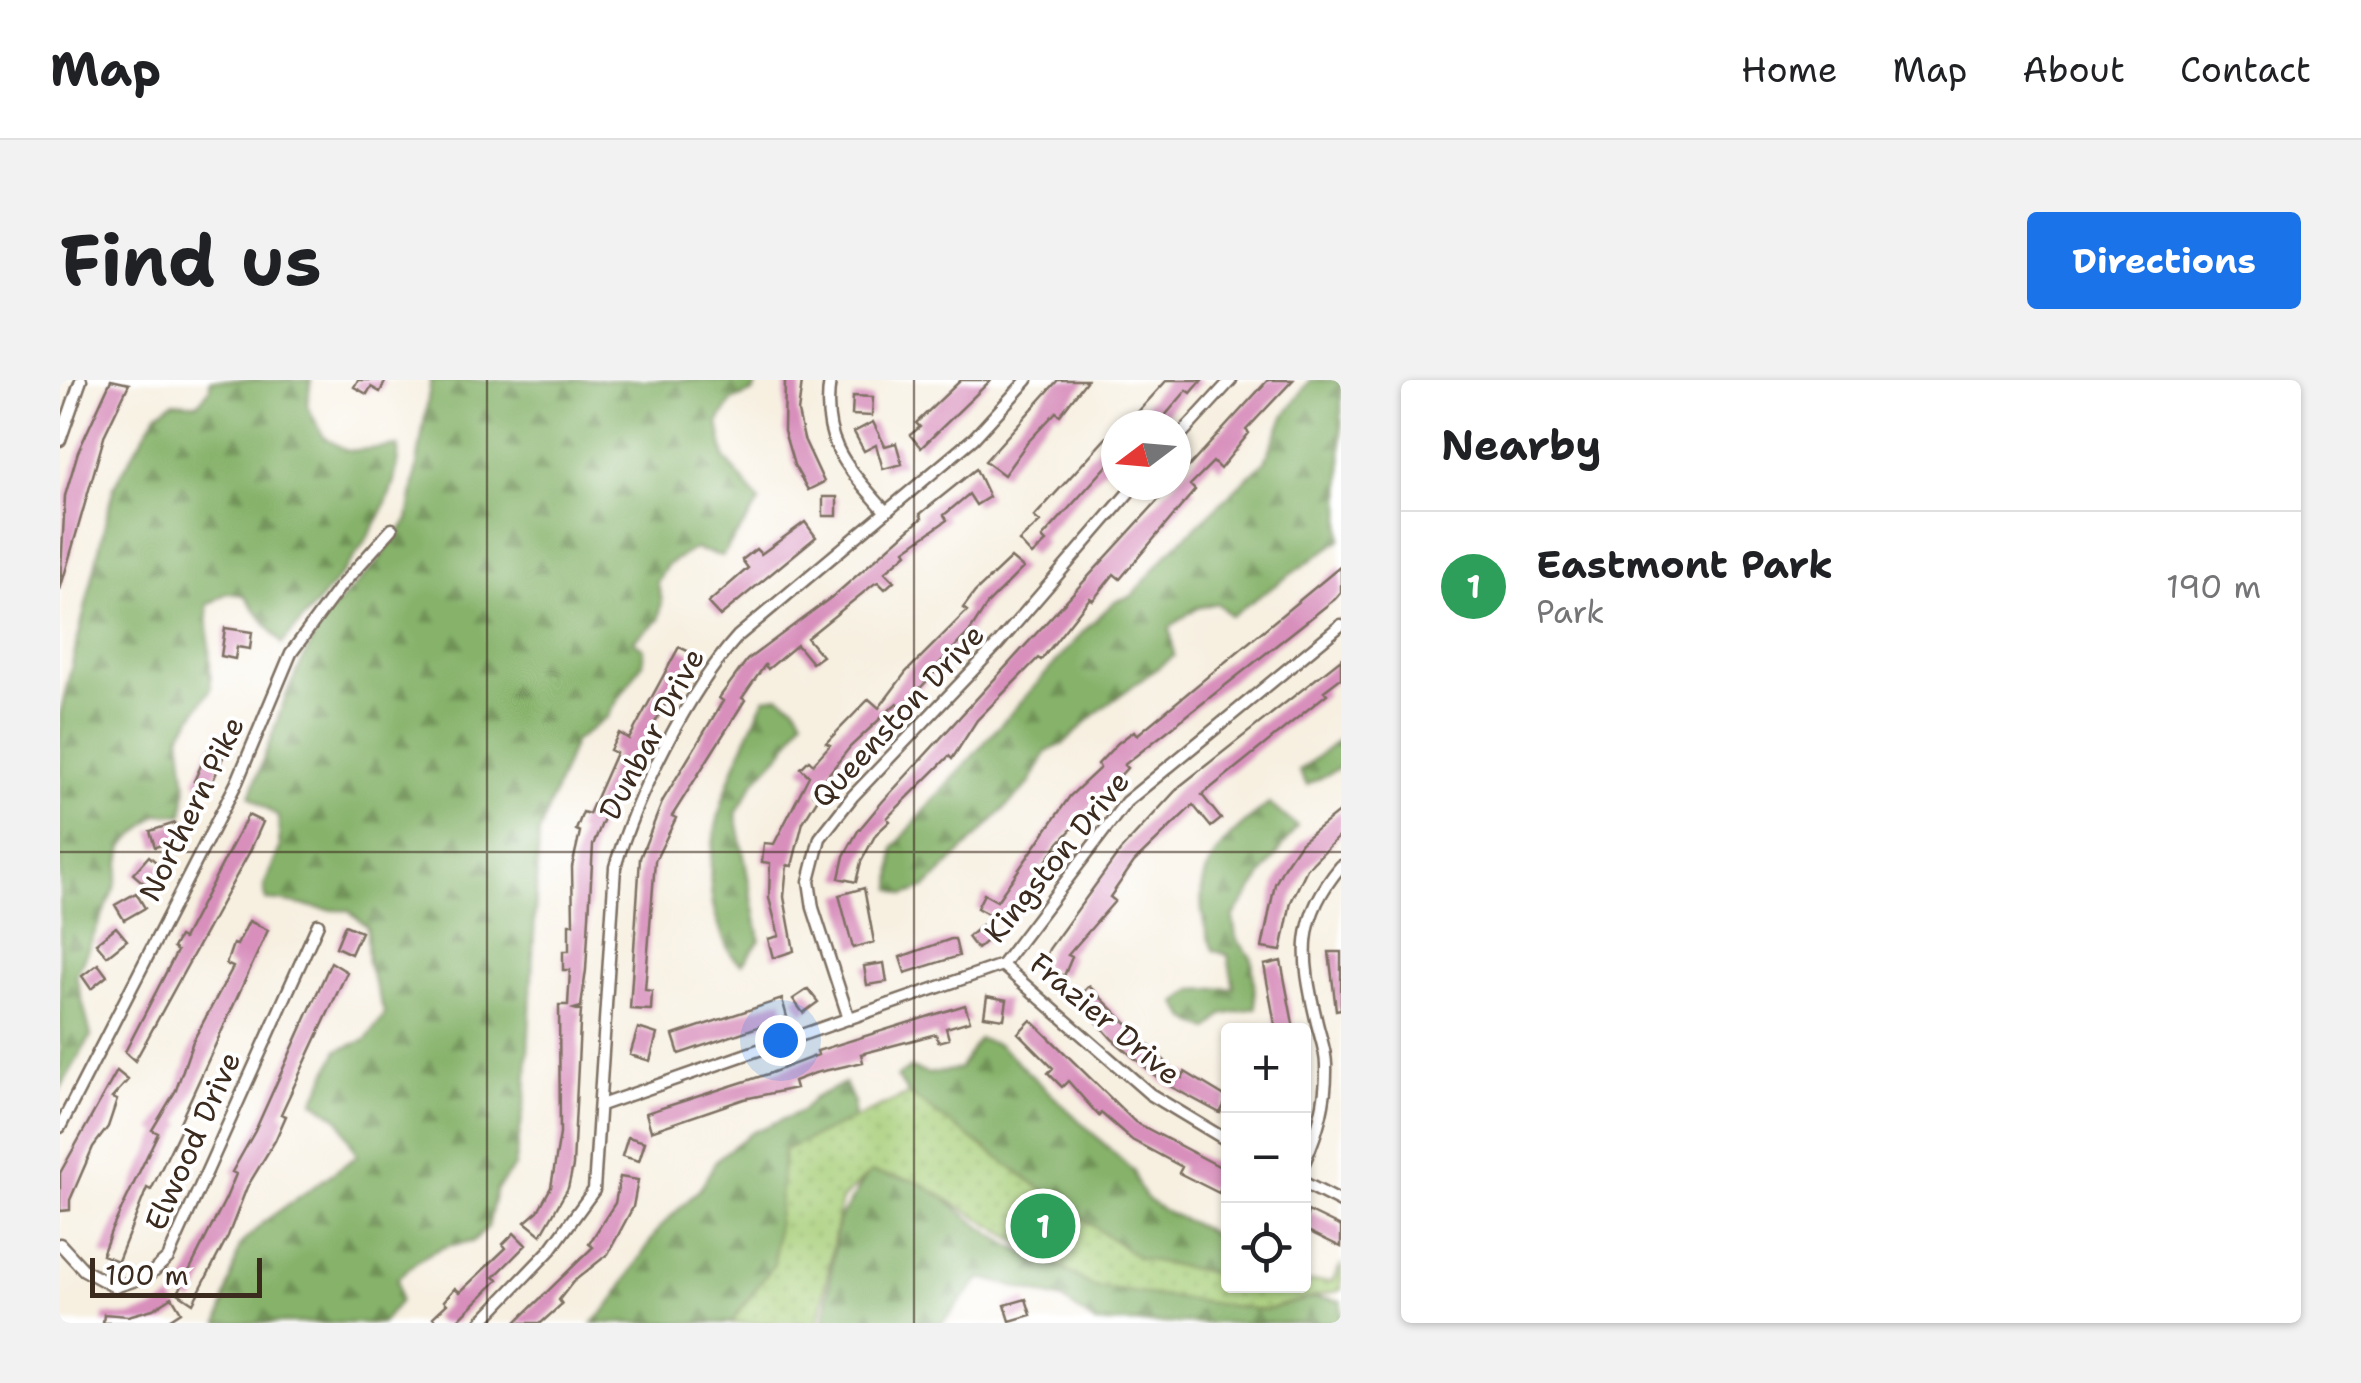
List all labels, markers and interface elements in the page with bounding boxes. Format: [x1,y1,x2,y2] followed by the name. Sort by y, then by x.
[50,37,161,101] text: Map
[1741,46,1837,93] text: Home
[1892,46,1967,93] text: Map
[2022,46,2125,93] text: About
[2180,46,2311,93] text: Contact
[2027,212,2301,309] button: Directions
[60,214,322,307] text: Find us
[1101,410,1191,500] north arrow
[1441,417,1601,473] text: Nearby
[1536,539,1833,590] text: Eastmont Park
[1466,565,1481,608] text: 1
[2166,565,2261,608] text: 190 m
[1536,590,1605,633] text: Park
[802,615,993,816] street label: Queenston Drive
[589,641,714,827] street label: Dunbar Drive
[129,709,254,908] street label: Northern Pike
[975,762,1139,951] street label: Kingston Drive
[1021,943,1190,1094] street label: Frazier Drive
[755,1015,806,1066] your location
[1221,1023,1311,1293] map controls
[1221,1023,1311,1113] button: +
[135,1045,250,1237] street label: Elwood Drive
[1221,1113,1311,1203] button: −
[1010,1188,1076,1264] pin: 1
[1221,1203,1311,1293] button: locate
[90,1253,262,1298] scale bar
[105,1256,189,1294] text: 100 m

